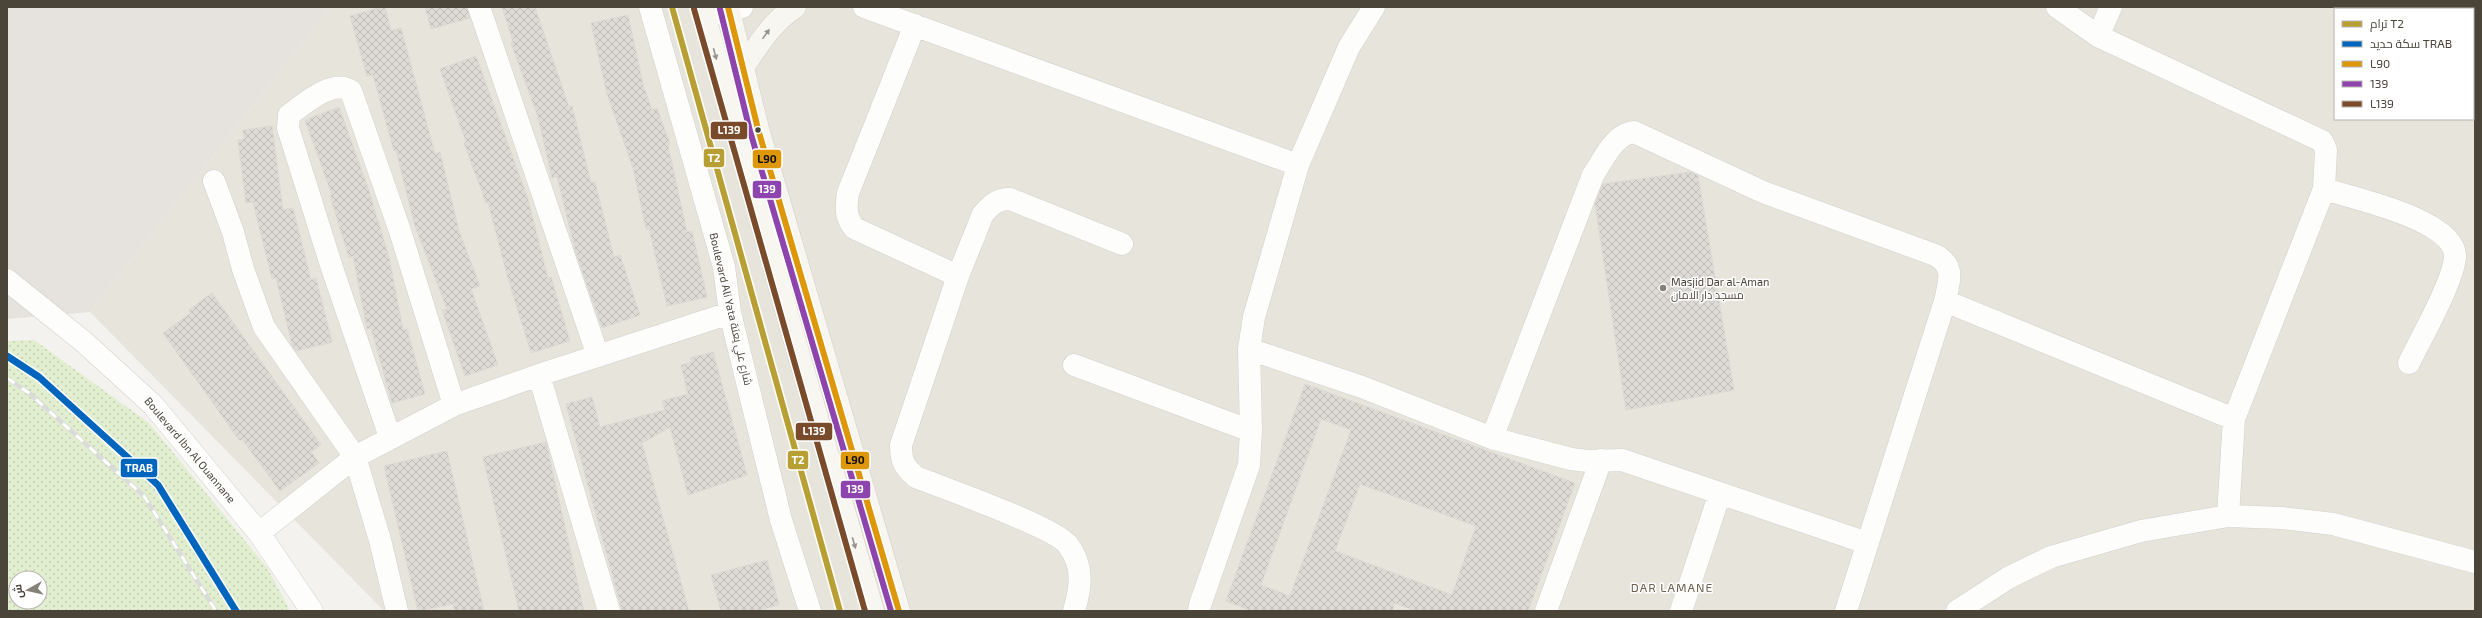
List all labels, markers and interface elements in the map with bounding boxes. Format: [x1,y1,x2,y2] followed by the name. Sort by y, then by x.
[2334,8,2474,120] legend
[2370,16,2404,32] text: ترام T2
[762,29,770,40] one-way arrow
[2370,36,2452,51] text: سكة حديد TRAB
[712,48,718,60] one-way arrow
[2370,56,2390,70] text: L90
[2370,76,2388,90] text: 139
[2370,96,2394,110] text: L139
[710,121,748,140] line badge: L139
[718,123,740,136] text: L139
[753,125,763,135] unlabelled marker
[703,148,725,168] line badge: T2
[752,149,782,169] line badge: L90
[707,151,721,164] text: T2
[757,152,777,165] text: L90
[752,180,782,199] line badge: 139
[758,182,776,195] text: 139
[705,231,755,387] street label: Boulevard Ali Yata شارع علي يعتة
[1671,275,1769,302] place label: Masjid Dar al-Aman مسجد دار الامان
[1658,283,1668,293] marker: Masjid Dar al-Aman مسجد دار الامان
[142,394,239,505] street label: Boulevard Ibn Al Ouannane
[795,422,833,441] line badge: L139
[803,424,825,437] text: L139
[787,450,809,470] line badge: T2
[840,451,870,470] line badge: L90
[791,453,805,466] text: T2
[845,453,865,466] text: L90
[120,458,158,478] line badge: TRAB
[125,461,153,474] text: TRAB
[840,480,871,499] line badge: 139
[846,482,864,495] text: 139
[851,537,857,549] one-way arrow
[8,570,48,610] north arrow
[1631,580,1713,594] district label: DAR LAMANE
[10,583,26,599] text: ش

